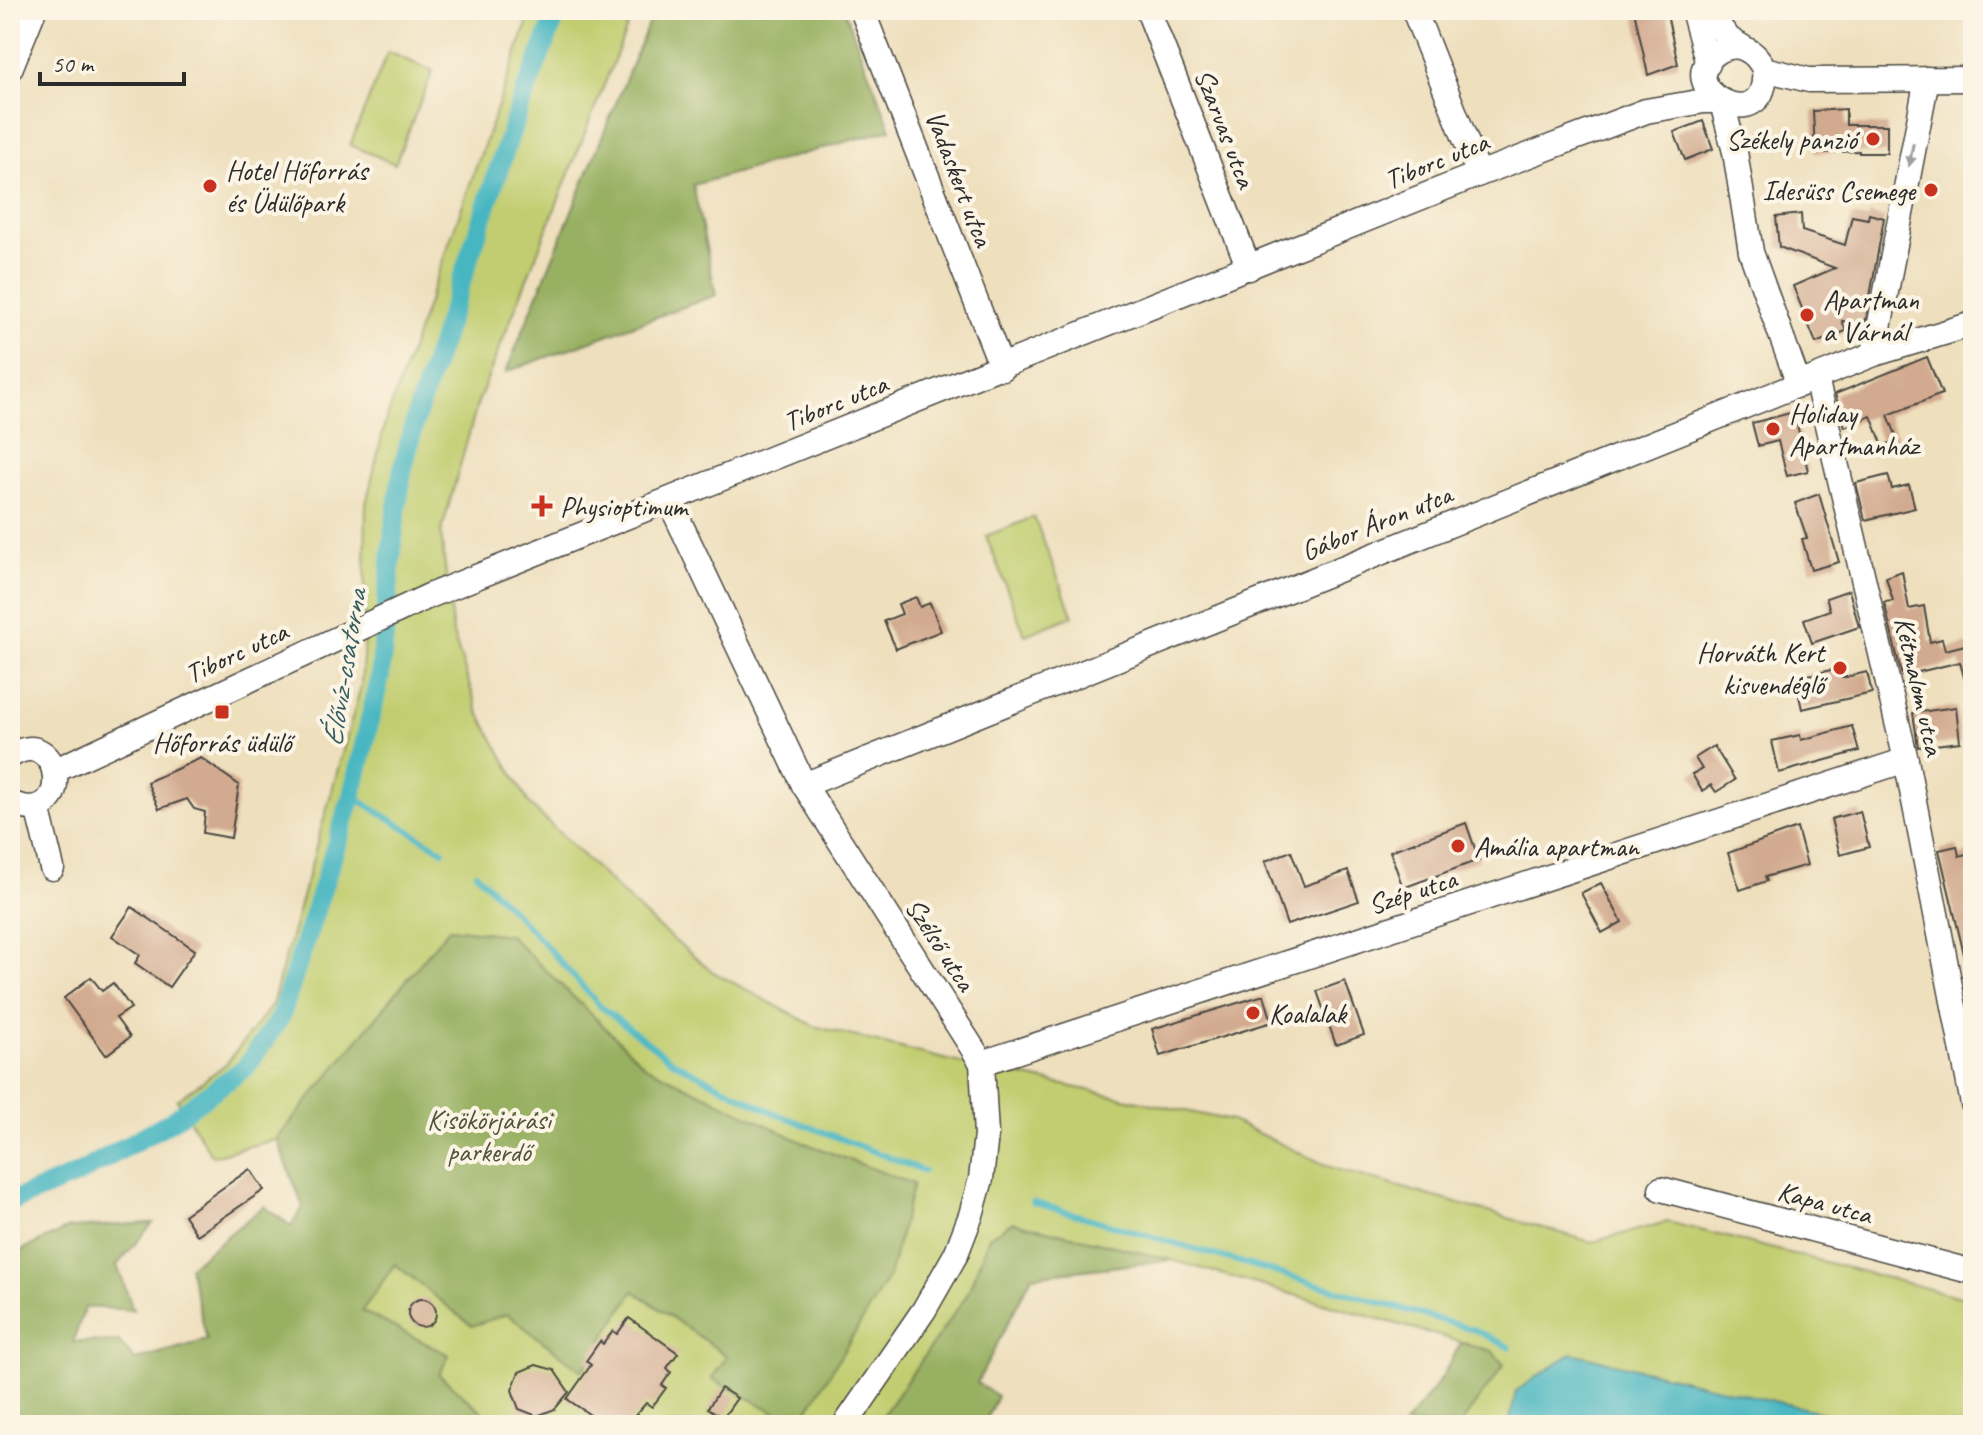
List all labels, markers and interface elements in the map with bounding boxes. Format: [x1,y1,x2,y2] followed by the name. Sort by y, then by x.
[40,36,184,86] scale bar
[52,49,95,79] text: 50 m
[1187,64,1265,194] street label: Szarvas utca
[918,105,1002,253] street label: Vadaskert utca
[1726,122,1861,157] place label: Székely panzió
[1379,123,1495,197] street label: Tiborc utca
[1864,130,1882,148] marker: Székely panzió
[1904,143,1917,168] one-way arrow
[226,153,370,220] place label: Hotel Hőforrás és Üdülőpark
[1763,173,1917,208] place label: Idesüss Csemege
[201,177,219,195] marker: Hotel Hőforrás és Üdülőpark
[1922,181,1940,199] marker: Idesüss Csemege
[1823,282,1919,349] place label: Apartman a Várnál
[1798,306,1816,324] marker: Apartman a Várnál
[778,365,894,439] street label: Tiborc utca
[1789,396,1922,463] place label: Holiday Apartmanház
[1764,420,1782,438] marker: Holiday Apartmanház
[1296,475,1459,569] street label: Gábor Áron utca
[560,489,690,524] place label: Physioptimum
[531,495,553,517] marker: Physioptimum
[313,583,376,749] water label: Élővíz-csatorna
[179,613,295,691] street label: Tiborc utca
[1887,613,1953,760] street label: Kétmalom utca
[1697,635,1828,702] place label: Horváth Kert kisvendéglő
[1831,659,1849,677] marker: Horváth Kert kisvendéglő
[213,703,231,721] marker: Hőforrás üdülő
[153,725,295,760] place label: Hőforrás üdülő
[1474,829,1640,864] place label: Amália apartman
[1449,837,1467,855] marker: Amália apartman
[1364,860,1462,922] street label: Szép utca
[898,891,984,999] street label: Szélső utca
[1269,996,1348,1031] place label: Koalalak
[1244,1004,1262,1022] marker: Koalalak
[427,1102,555,1169] park label: Kisökörjárási parkerdő
[1774,1173,1877,1232] street label: Kapa utca

